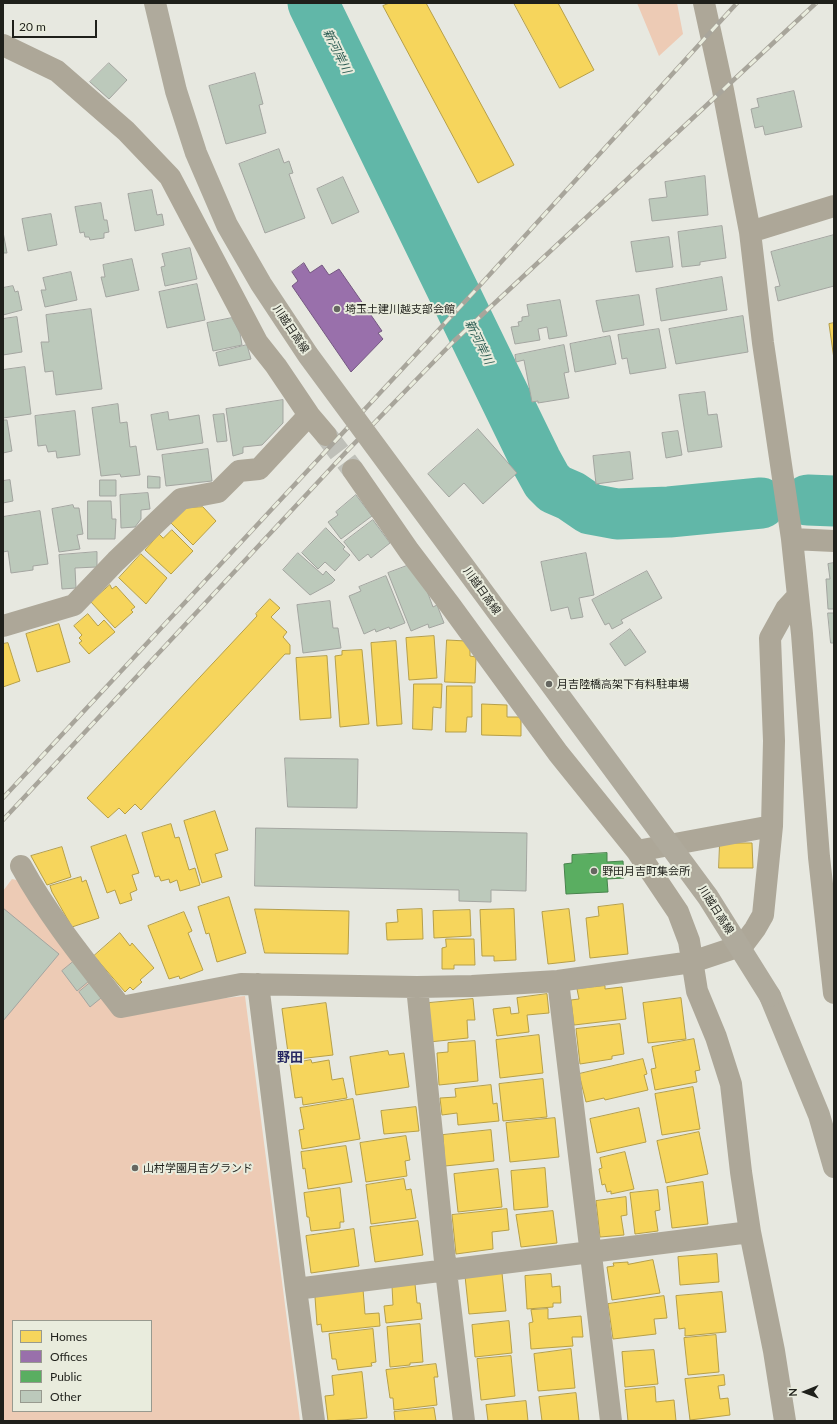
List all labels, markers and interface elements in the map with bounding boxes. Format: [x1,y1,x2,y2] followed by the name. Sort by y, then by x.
[14,12,99,38] scale bar
[19,19,46,34] text: 20 m
[320,26,354,76] water label: 新河岸川
[345,302,455,316] place label: 埼玉土建川越支部会館
[270,303,312,355] street label: 川越日高線
[332,304,342,314] marker: 埼玉土建川越支部会館
[462,317,496,367] water label: 新河岸川
[460,565,504,617] street label: 川越日高線
[557,677,689,691] place label: 月吉陸橋高架下有料駐車場
[544,679,554,689] marker: 月吉陸橋高架下有料駐車場
[602,864,690,878] place label: 野田月吉町集会所
[589,866,599,876] marker: 野田月吉町集会所
[695,883,737,937] street label: 川越日高線
[277,1050,303,1066] district label: 野田
[143,1161,253,1175] place label: 山村学園月吉グランド
[130,1163,140,1173] marker: 山村学園月吉グランド
[12,1320,152,1412] legend
[50,1329,87,1344] text: Homes
[50,1349,87,1364] text: Offices
[50,1369,82,1384] text: Public
[785,1372,825,1412] north arrow
[786,1388,799,1397] text: N
[50,1389,81,1404] text: Other

